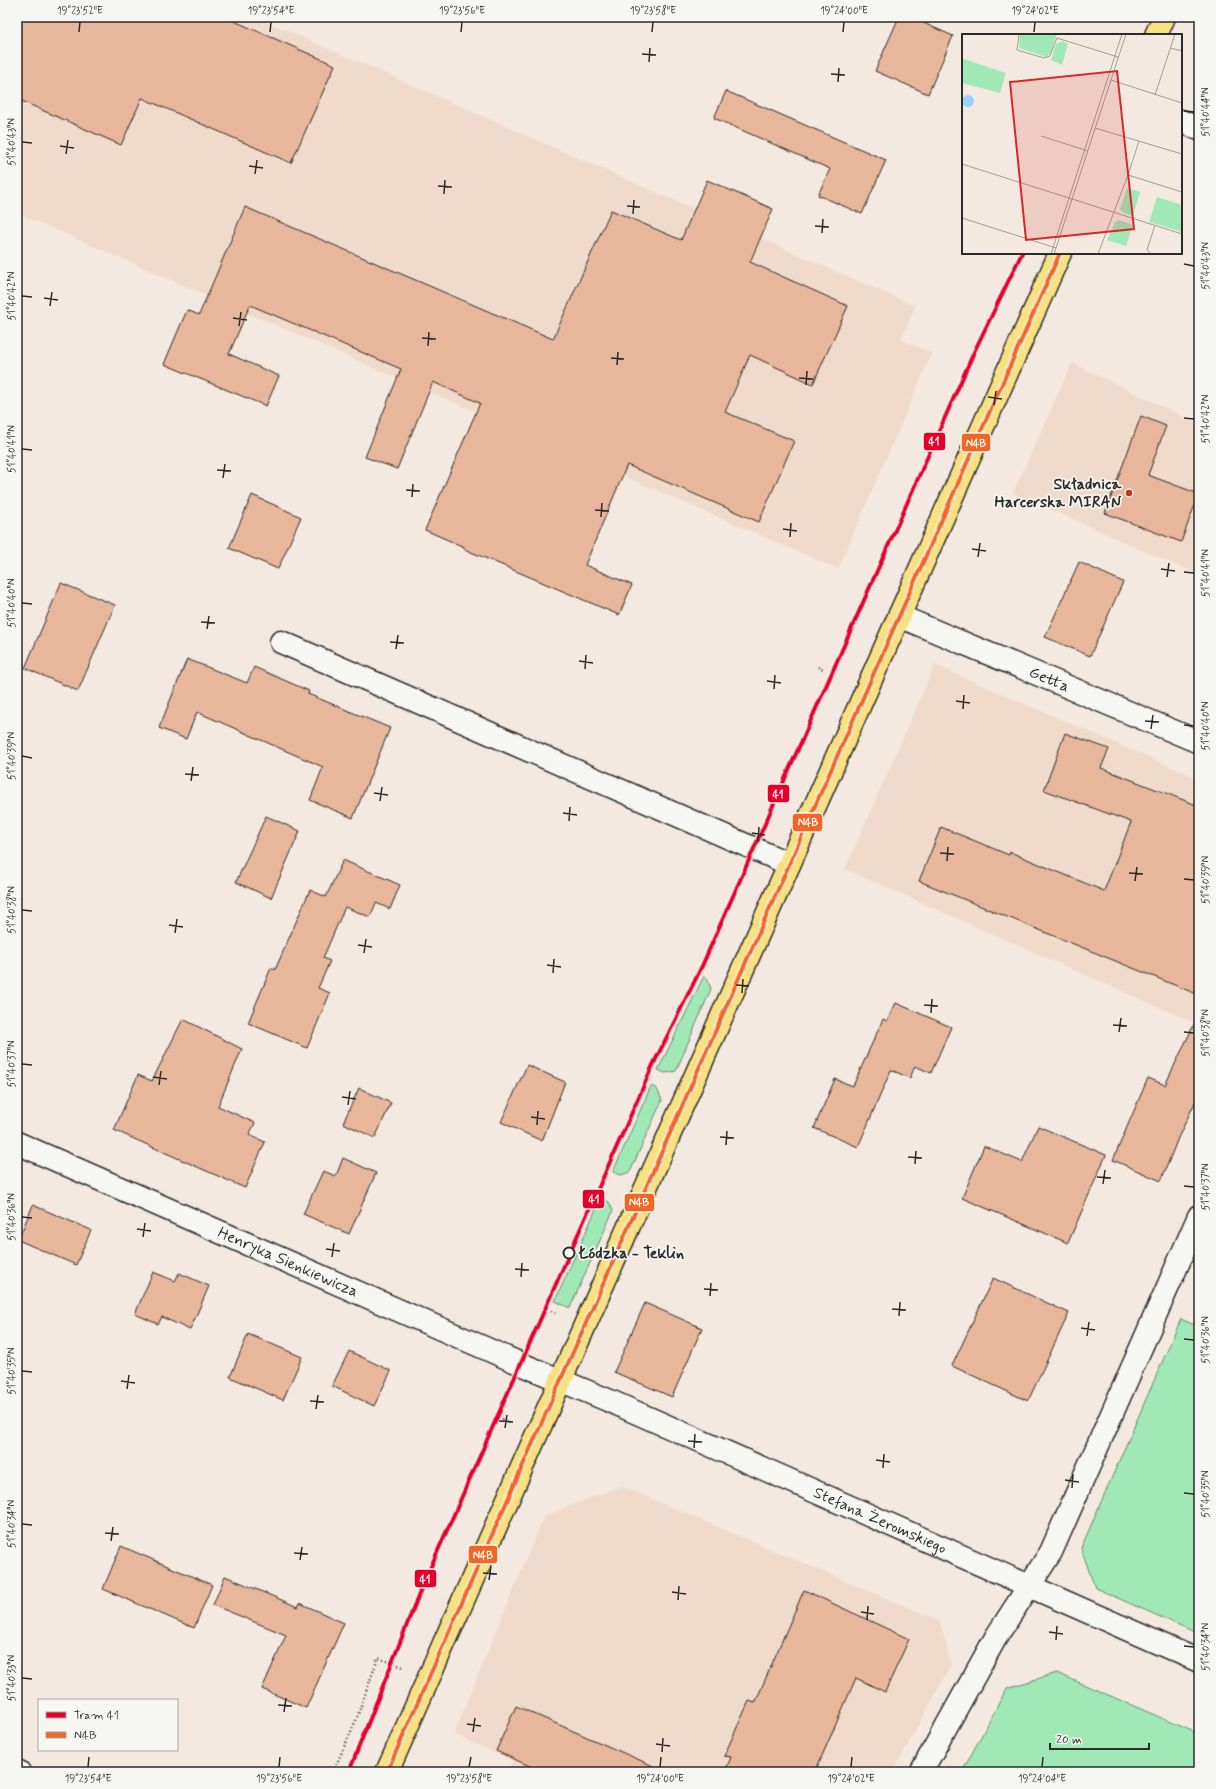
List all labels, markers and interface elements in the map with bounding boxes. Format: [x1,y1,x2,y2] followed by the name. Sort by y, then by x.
[57,4,103,18] text: 19°23'52"E
[248,4,294,18] text: 19°23'54"E
[439,4,485,18] text: 19°23'56"E
[630,4,676,18] text: 19°23'58"E
[820,4,868,18] text: 19°24'00"E
[1011,4,1059,18] text: 19°24'02"E
[962,34,1182,254] inset map
[1199,87,1213,137] text: 51°40'44"N
[5,118,19,166] text: 51°40'43"N
[1199,242,1213,290] text: 51°40'43"N
[5,271,19,320] text: 51°40'42"N
[1199,394,1213,443] text: 51°40'42"N
[5,425,19,473] text: 51°40'41"N
[923,432,946,451] line badge: 41
[961,433,991,452] line badge: N4B
[928,435,940,449] text: 41
[966,437,986,451] text: N4B
[995,474,1122,513] place label: Składnica Harcerska MIRAN
[1124,488,1134,498] marker: Składnica Harcerska MIRAN
[1199,549,1213,597] text: 51°40'41"N
[5,578,19,628] text: 51°40'40"N
[1026,661,1073,697] street label: Getta
[1199,701,1213,751] text: 51°40'40"N
[5,732,19,780] text: 51°40'39"N
[767,784,790,803] line badge: 41
[772,788,784,802] text: 41
[792,813,823,832] line badge: N4B
[798,816,818,830] text: N4B
[1199,856,1213,904] text: 51°40'39"N
[5,886,19,934] text: 51°40'38"N
[1199,1009,1213,1057] text: 51°40'38"N
[5,1040,19,1088] text: 51°40'37"N
[1199,1163,1213,1211] text: 51°40'37"N
[582,1189,605,1209] line badge: 41
[5,1193,19,1241] text: 51°40'36"N
[588,1193,600,1207] text: 41
[624,1193,655,1212] line badge: N4B
[629,1196,649,1210] text: N4B
[214,1222,362,1302] street label: Henryka Sienkiewicza
[578,1243,684,1264] place label: Łódzka - Teklin
[562,1246,576,1260] marker: Łódzka - Teklin
[1199,1316,1213,1364] text: 51°40'36"N
[5,1347,19,1395] text: 51°40'35"N
[1199,1470,1213,1518] text: 51°40'35"N
[810,1482,950,1559] street label: Stefana Żeromskiego
[5,1500,19,1548] text: 51°40'34"N
[468,1545,498,1564] line badge: N4B
[473,1549,493,1563] text: N4B
[414,1569,437,1588] line badge: 41
[419,1573,431,1587] text: 41
[1199,1623,1213,1671] text: 51°40'34"N
[5,1654,19,1701] text: 51°40'33"N
[38,1699,178,1751] legend
[74,1708,119,1724] text: Tram 41
[1050,1725,1149,1751] scale bar
[74,1728,97,1744] text: N4B
[1056,1732,1082,1748] text: 20 m
[65,1772,111,1786] text: 19°23'54"E
[256,1772,302,1786] text: 19°23'56"E
[446,1772,492,1786] text: 19°23'58"E
[636,1772,684,1786] text: 19°24'00"E
[827,1772,875,1786] text: 19°24'02"E
[1018,1772,1066,1786] text: 19°24'04"E

